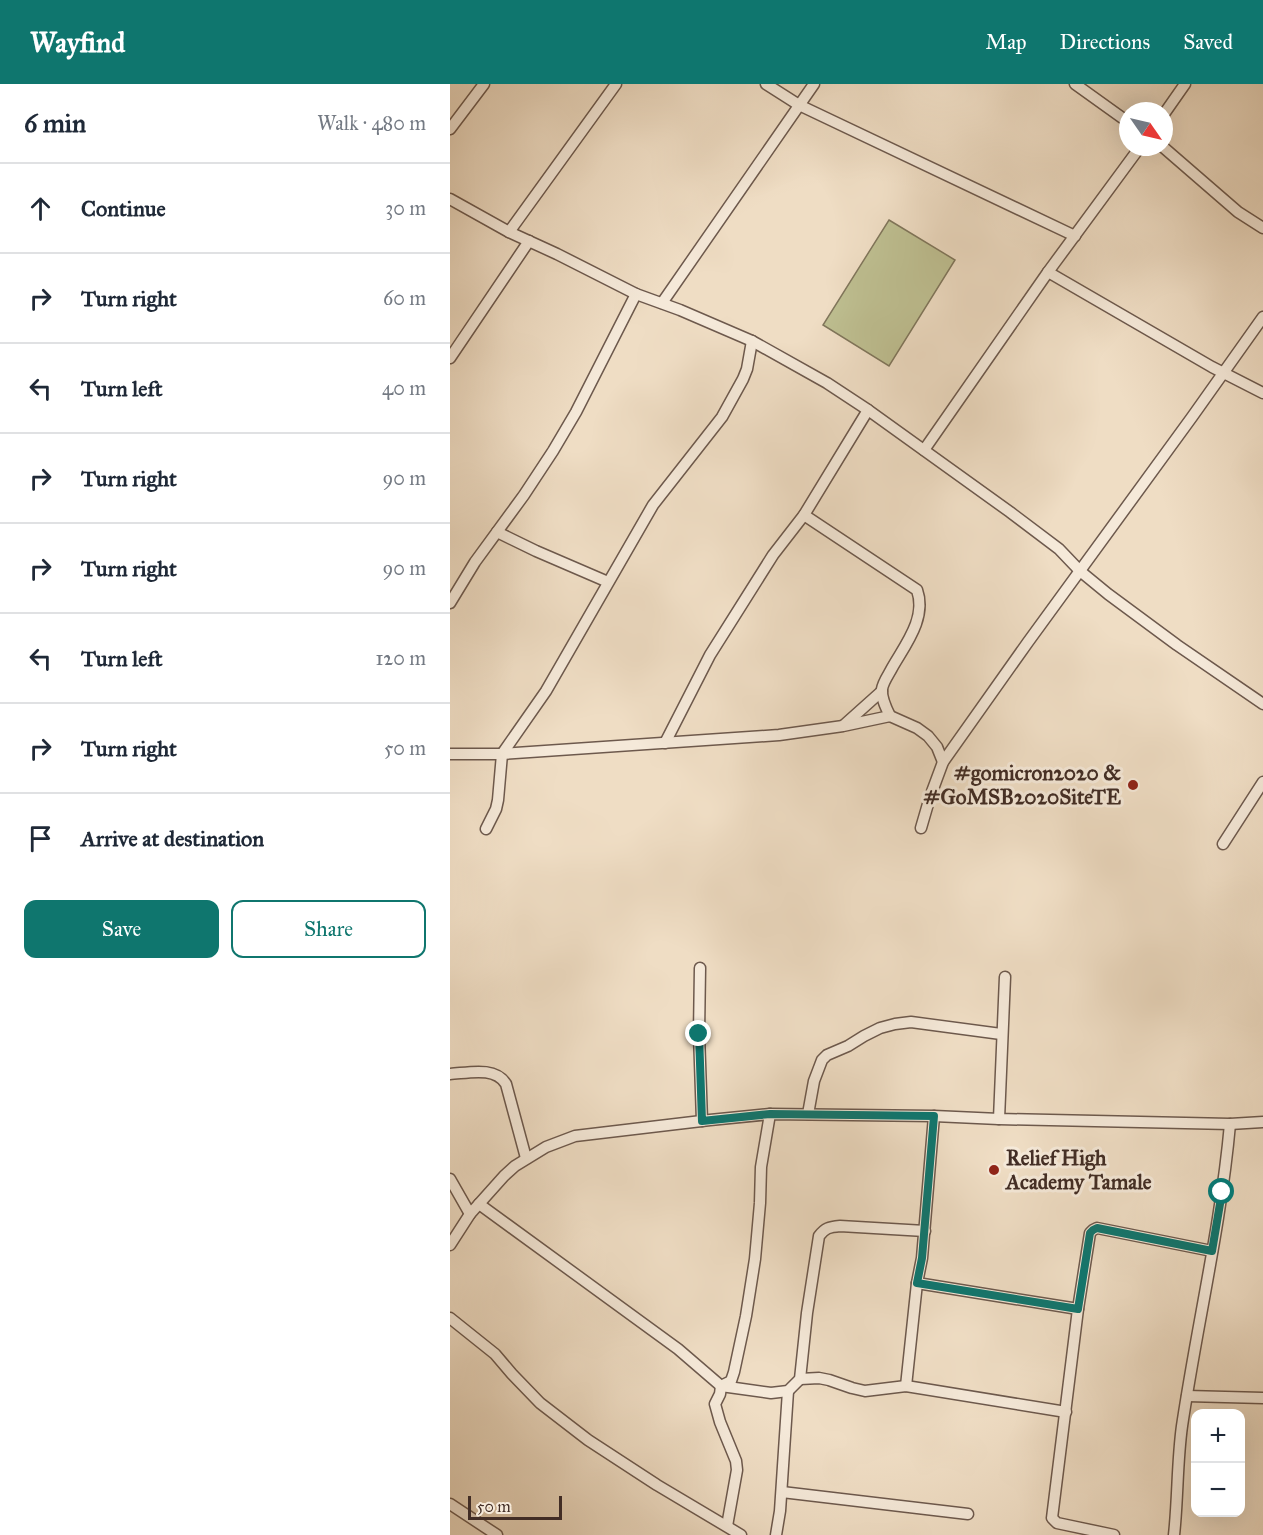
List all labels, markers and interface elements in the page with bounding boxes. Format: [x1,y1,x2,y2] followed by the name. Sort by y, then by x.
[30,25,125,60] text: Wayfind
[986,29,1027,55] text: Map
[1060,29,1150,55] text: Directions
[1183,29,1233,55] text: Saved
[1119,102,1173,156] north arrow
[24,107,86,139] text: 6 min
[317,111,426,135] text: Walk · 480 m
[24,192,57,225] icon: ahead
[81,195,166,222] text: Continue
[385,196,426,220] text: 30 m
[24,282,57,315] icon: right
[81,285,177,312] text: Turn right
[383,286,426,310] text: 60 m
[24,372,57,405] icon: left
[81,375,163,402] text: Turn left
[382,376,426,400] text: 40 m
[24,462,57,495] icon: right
[81,465,177,492] text: Turn right
[383,466,426,490] text: 90 m
[24,552,57,585] icon: right
[81,555,177,582] text: Turn right
[383,556,426,580] text: 90 m
[24,642,57,675] icon: left
[81,645,163,672] text: Turn left
[375,646,426,670] text: 120 m
[24,732,57,765] icon: right
[81,735,177,762] text: Turn right
[384,736,426,760] text: 50 m
[923,760,1121,810] place label: #gomicron2020 & #GoMSB2020SiteTE
[1126,778,1140,792] marker: #gomicron2020 & #GoMSB2020SiteTE
[24,822,57,855] icon: arrive
[81,825,264,852] text: Arrive at destination
[24,900,219,958] button: Save
[231,900,426,958] button: Share
[685,1020,711,1046] route end
[1004,1145,1152,1195] place label: Relief High Academy Tamale
[987,1163,1001,1177] marker: Relief High Academy Tamale
[1208,1178,1234,1204] route start
[1191,1409,1245,1517] map controls
[1191,1409,1245,1463] button: +
[1191,1463,1245,1517] button: −
[468,1493,562,1520] scale bar
[477,1497,511,1516] text: 50 m

